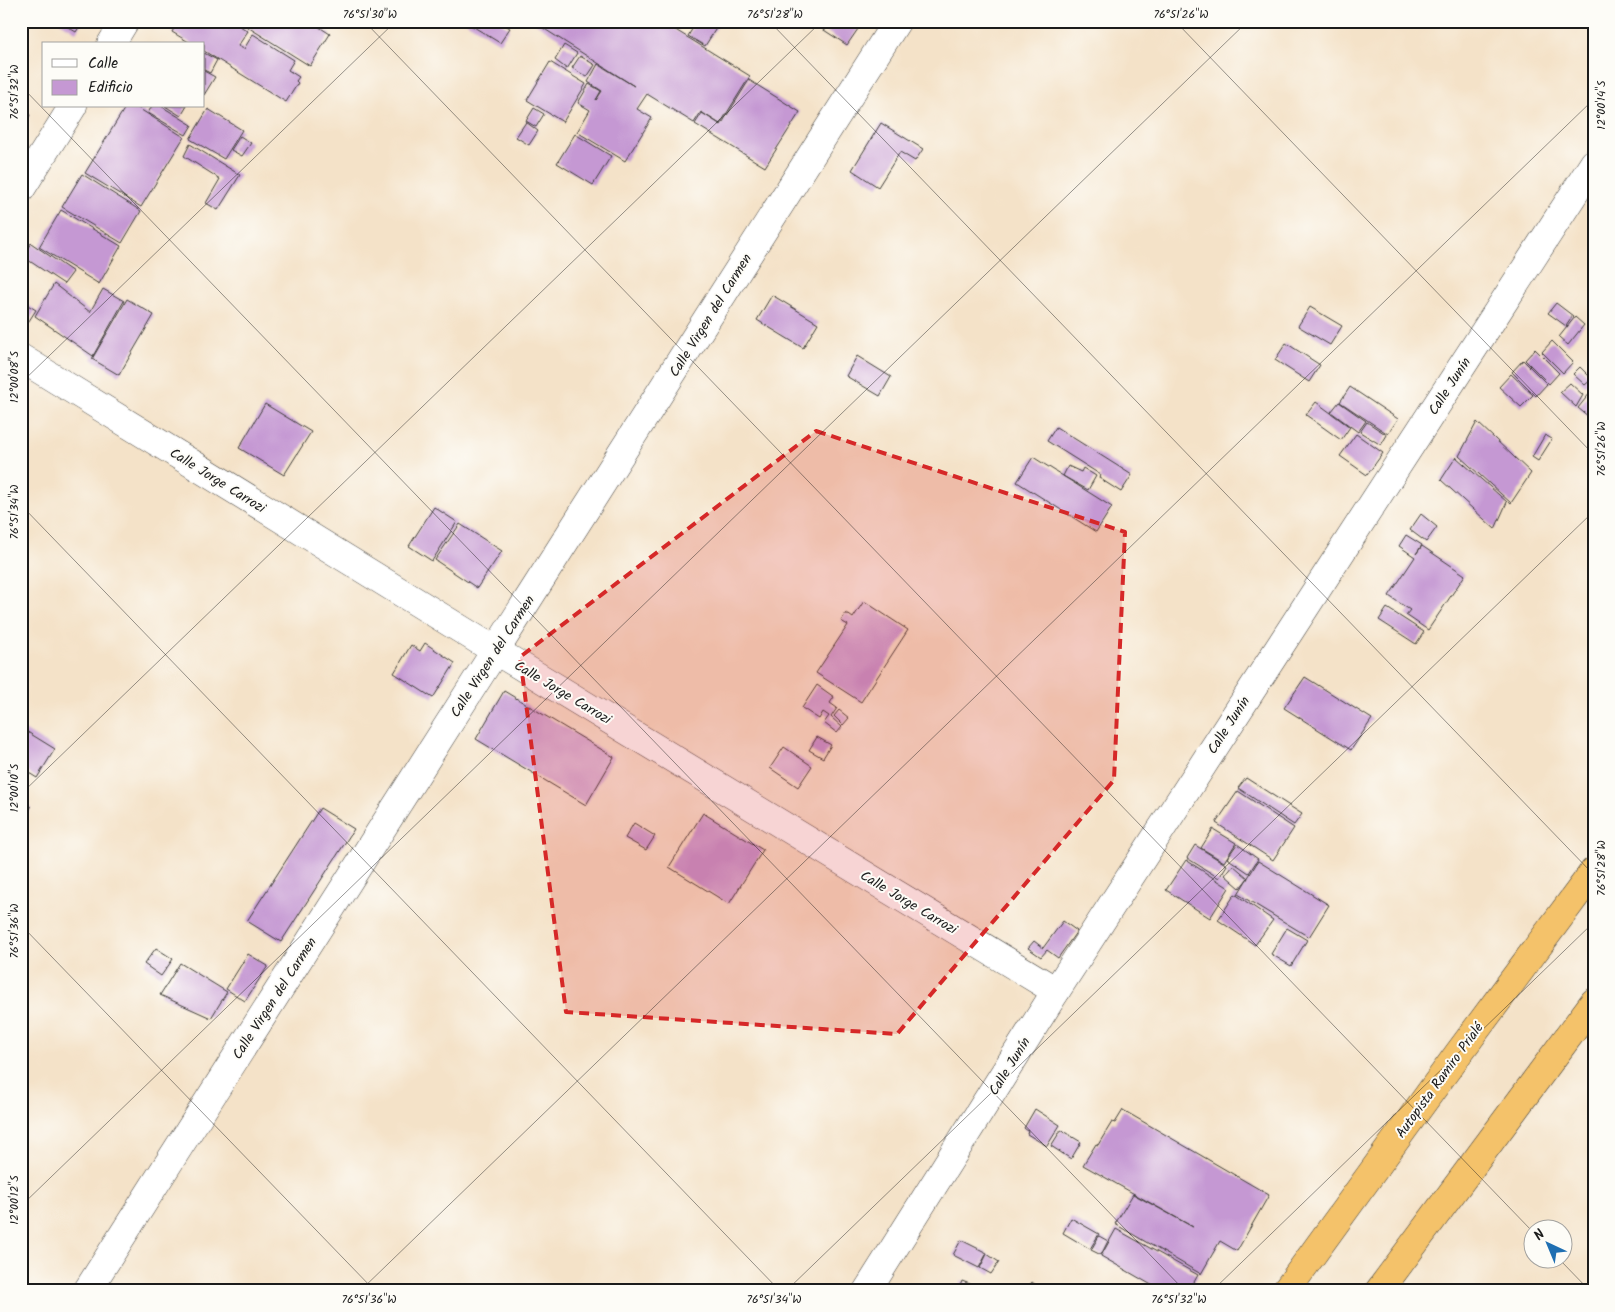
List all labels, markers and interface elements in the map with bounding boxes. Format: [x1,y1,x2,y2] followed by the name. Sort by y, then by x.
[343,5,397,24] text: 76°51'30"W
[747,5,803,24] text: 76°51'28"W
[1153,5,1209,24] text: 76°51'26"W
[42,42,205,108] legend
[88,52,118,76] text: Calle
[5,64,24,120] text: 76°51'32"W
[88,76,133,100] text: Edificio
[1592,80,1611,130] text: 12°00'14"S
[664,249,758,382] street label: Calle Virgen del Carmen
[5,350,24,403] text: 12°00'08"S
[1423,353,1477,420] street label: Calle Junín
[1592,421,1611,477] text: 76°51'26"W
[165,442,270,520] street label: Calle Jorge Carrozi
[5,484,24,540] text: 76°51'34"W
[445,591,541,722] street label: Calle Virgen del Carmen
[510,655,616,731] street label: Calle Jorge Carrozi
[1202,692,1256,759] street label: Calle Junín
[5,763,24,812] text: 12°00'10"S
[1592,840,1611,896] text: 76°51'28"W
[856,865,962,941] street label: Calle Jorge Carrozi
[5,903,24,959] text: 76°51'36"W
[227,933,323,1064] street label: Calle Virgen del Carmen
[1390,1018,1490,1143] street label: Autopista Ramiro Prialé
[983,1033,1036,1100] street label: Calle Junín
[5,1175,24,1225] text: 12°00'12"S
[1522,1220,1572,1270] north arrow
[1529,1224,1551,1246] text: N
[341,1290,397,1309] text: 76°51'36"W
[746,1290,802,1309] text: 76°51'34"W
[1151,1290,1207,1309] text: 76°51'32"W

